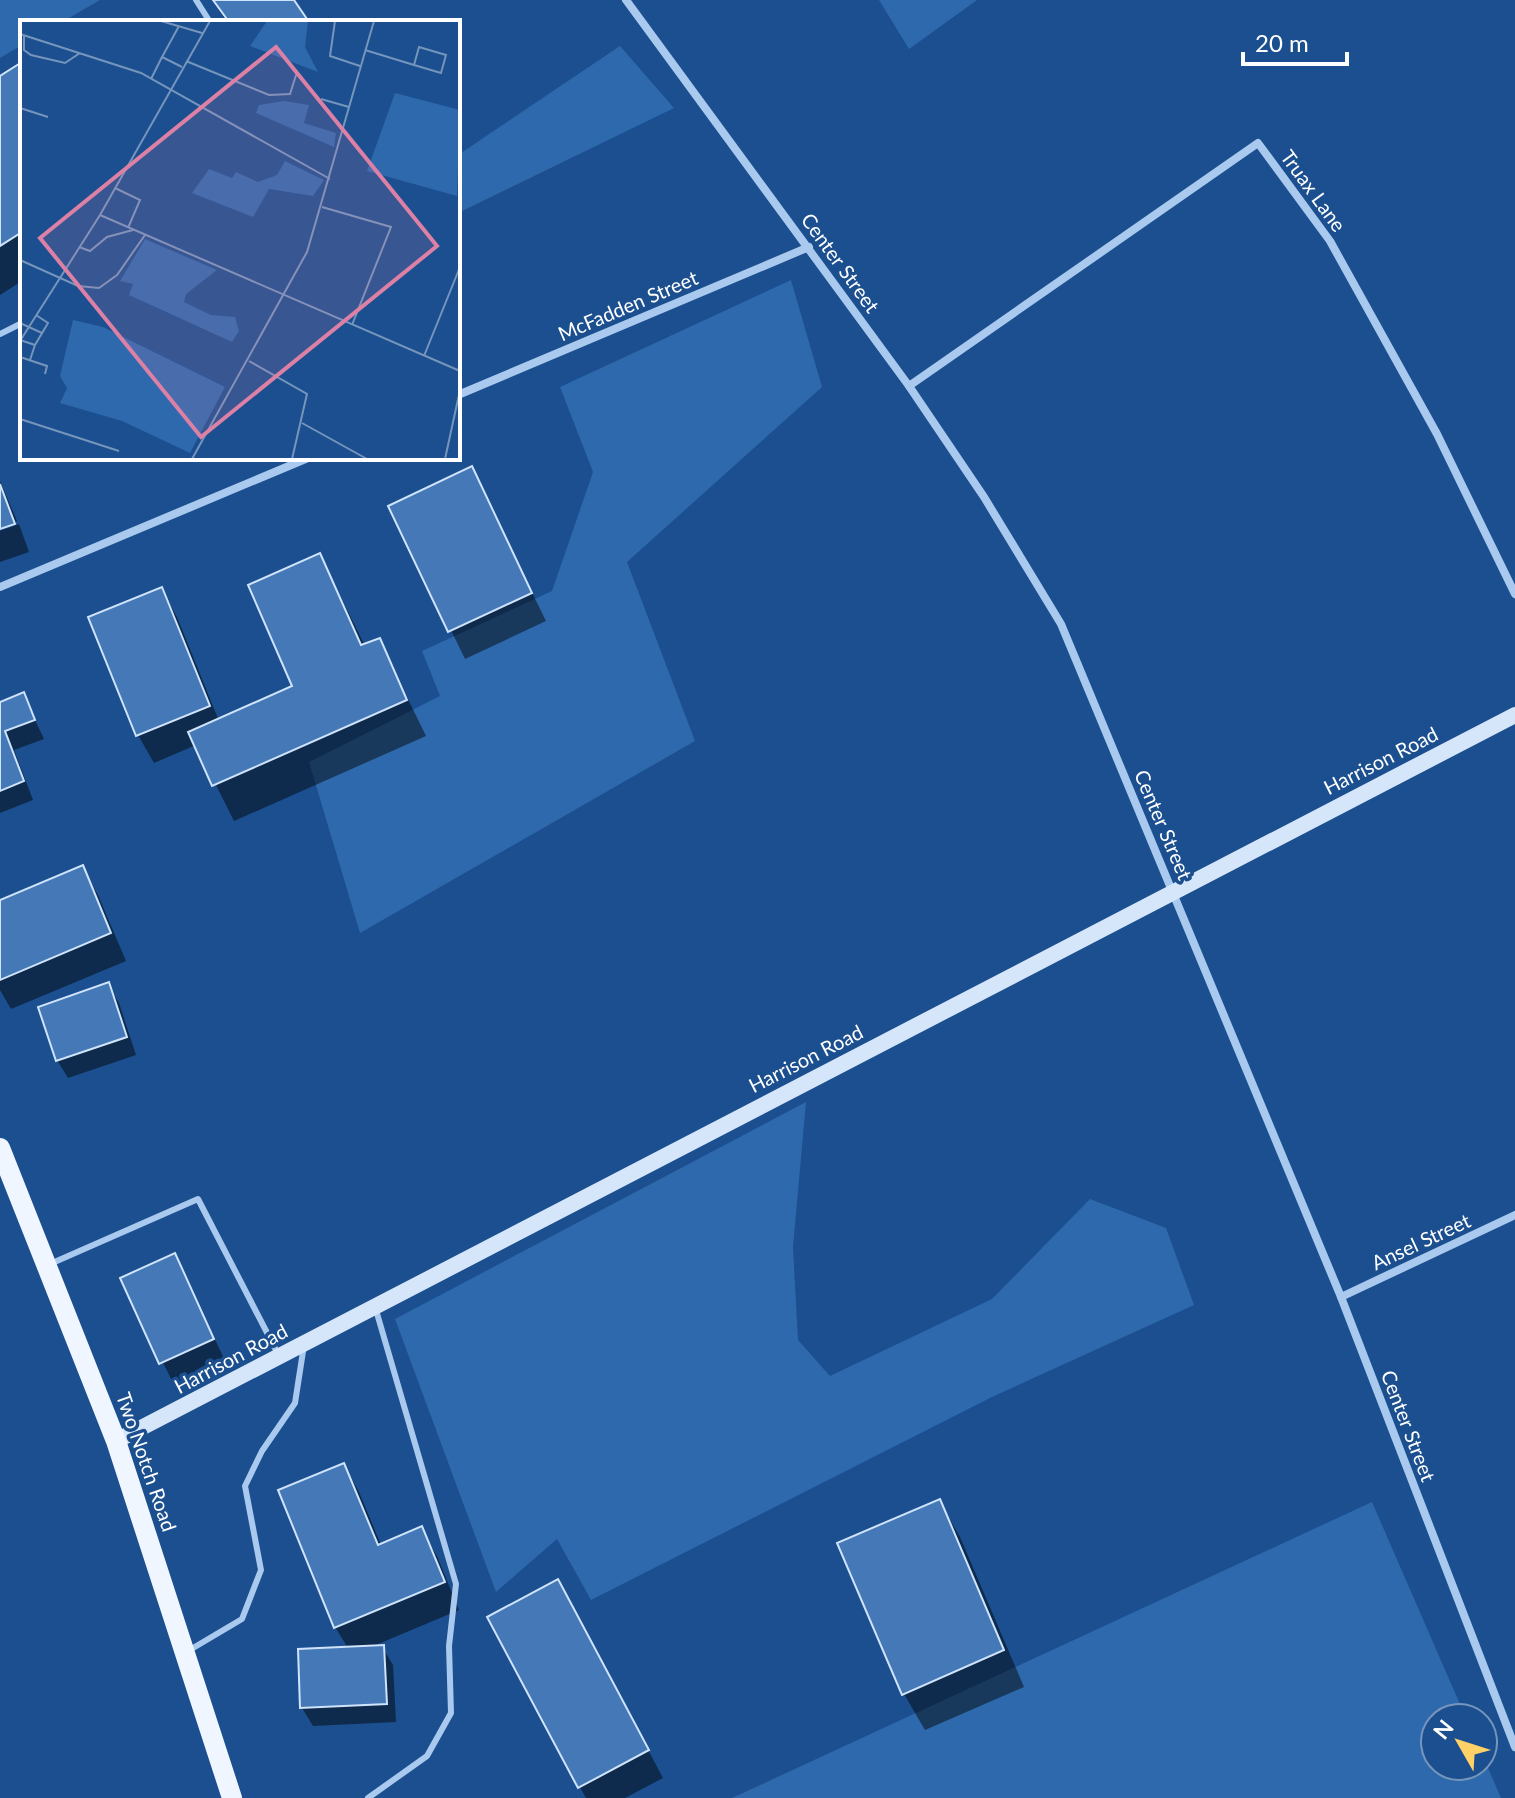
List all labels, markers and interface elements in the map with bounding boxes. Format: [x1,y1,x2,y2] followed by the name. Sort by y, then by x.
[1243,16,1347,66] scale bar
[20,20,460,460] inset map
[1255,28,1309,57] text: 20 m
[1276,145,1351,236] street label: Truax Lane
[797,208,885,317] street label: Center Street
[554,265,701,345] street label: McFadden Street
[1319,721,1442,799] street label: Harrison Road
[1130,766,1198,883] street label: Center Street
[744,1019,867,1097] street label: Harrison Road
[1367,1208,1474,1274] street label: Ansel Street
[170,1318,291,1398] street label: Harrison Road
[1377,1367,1441,1485] street label: Center Street
[112,1389,182,1534] street label: Two Notch Road
[1419,1702,1499,1782] north arrow
[1427,1714,1459,1744] text: N

